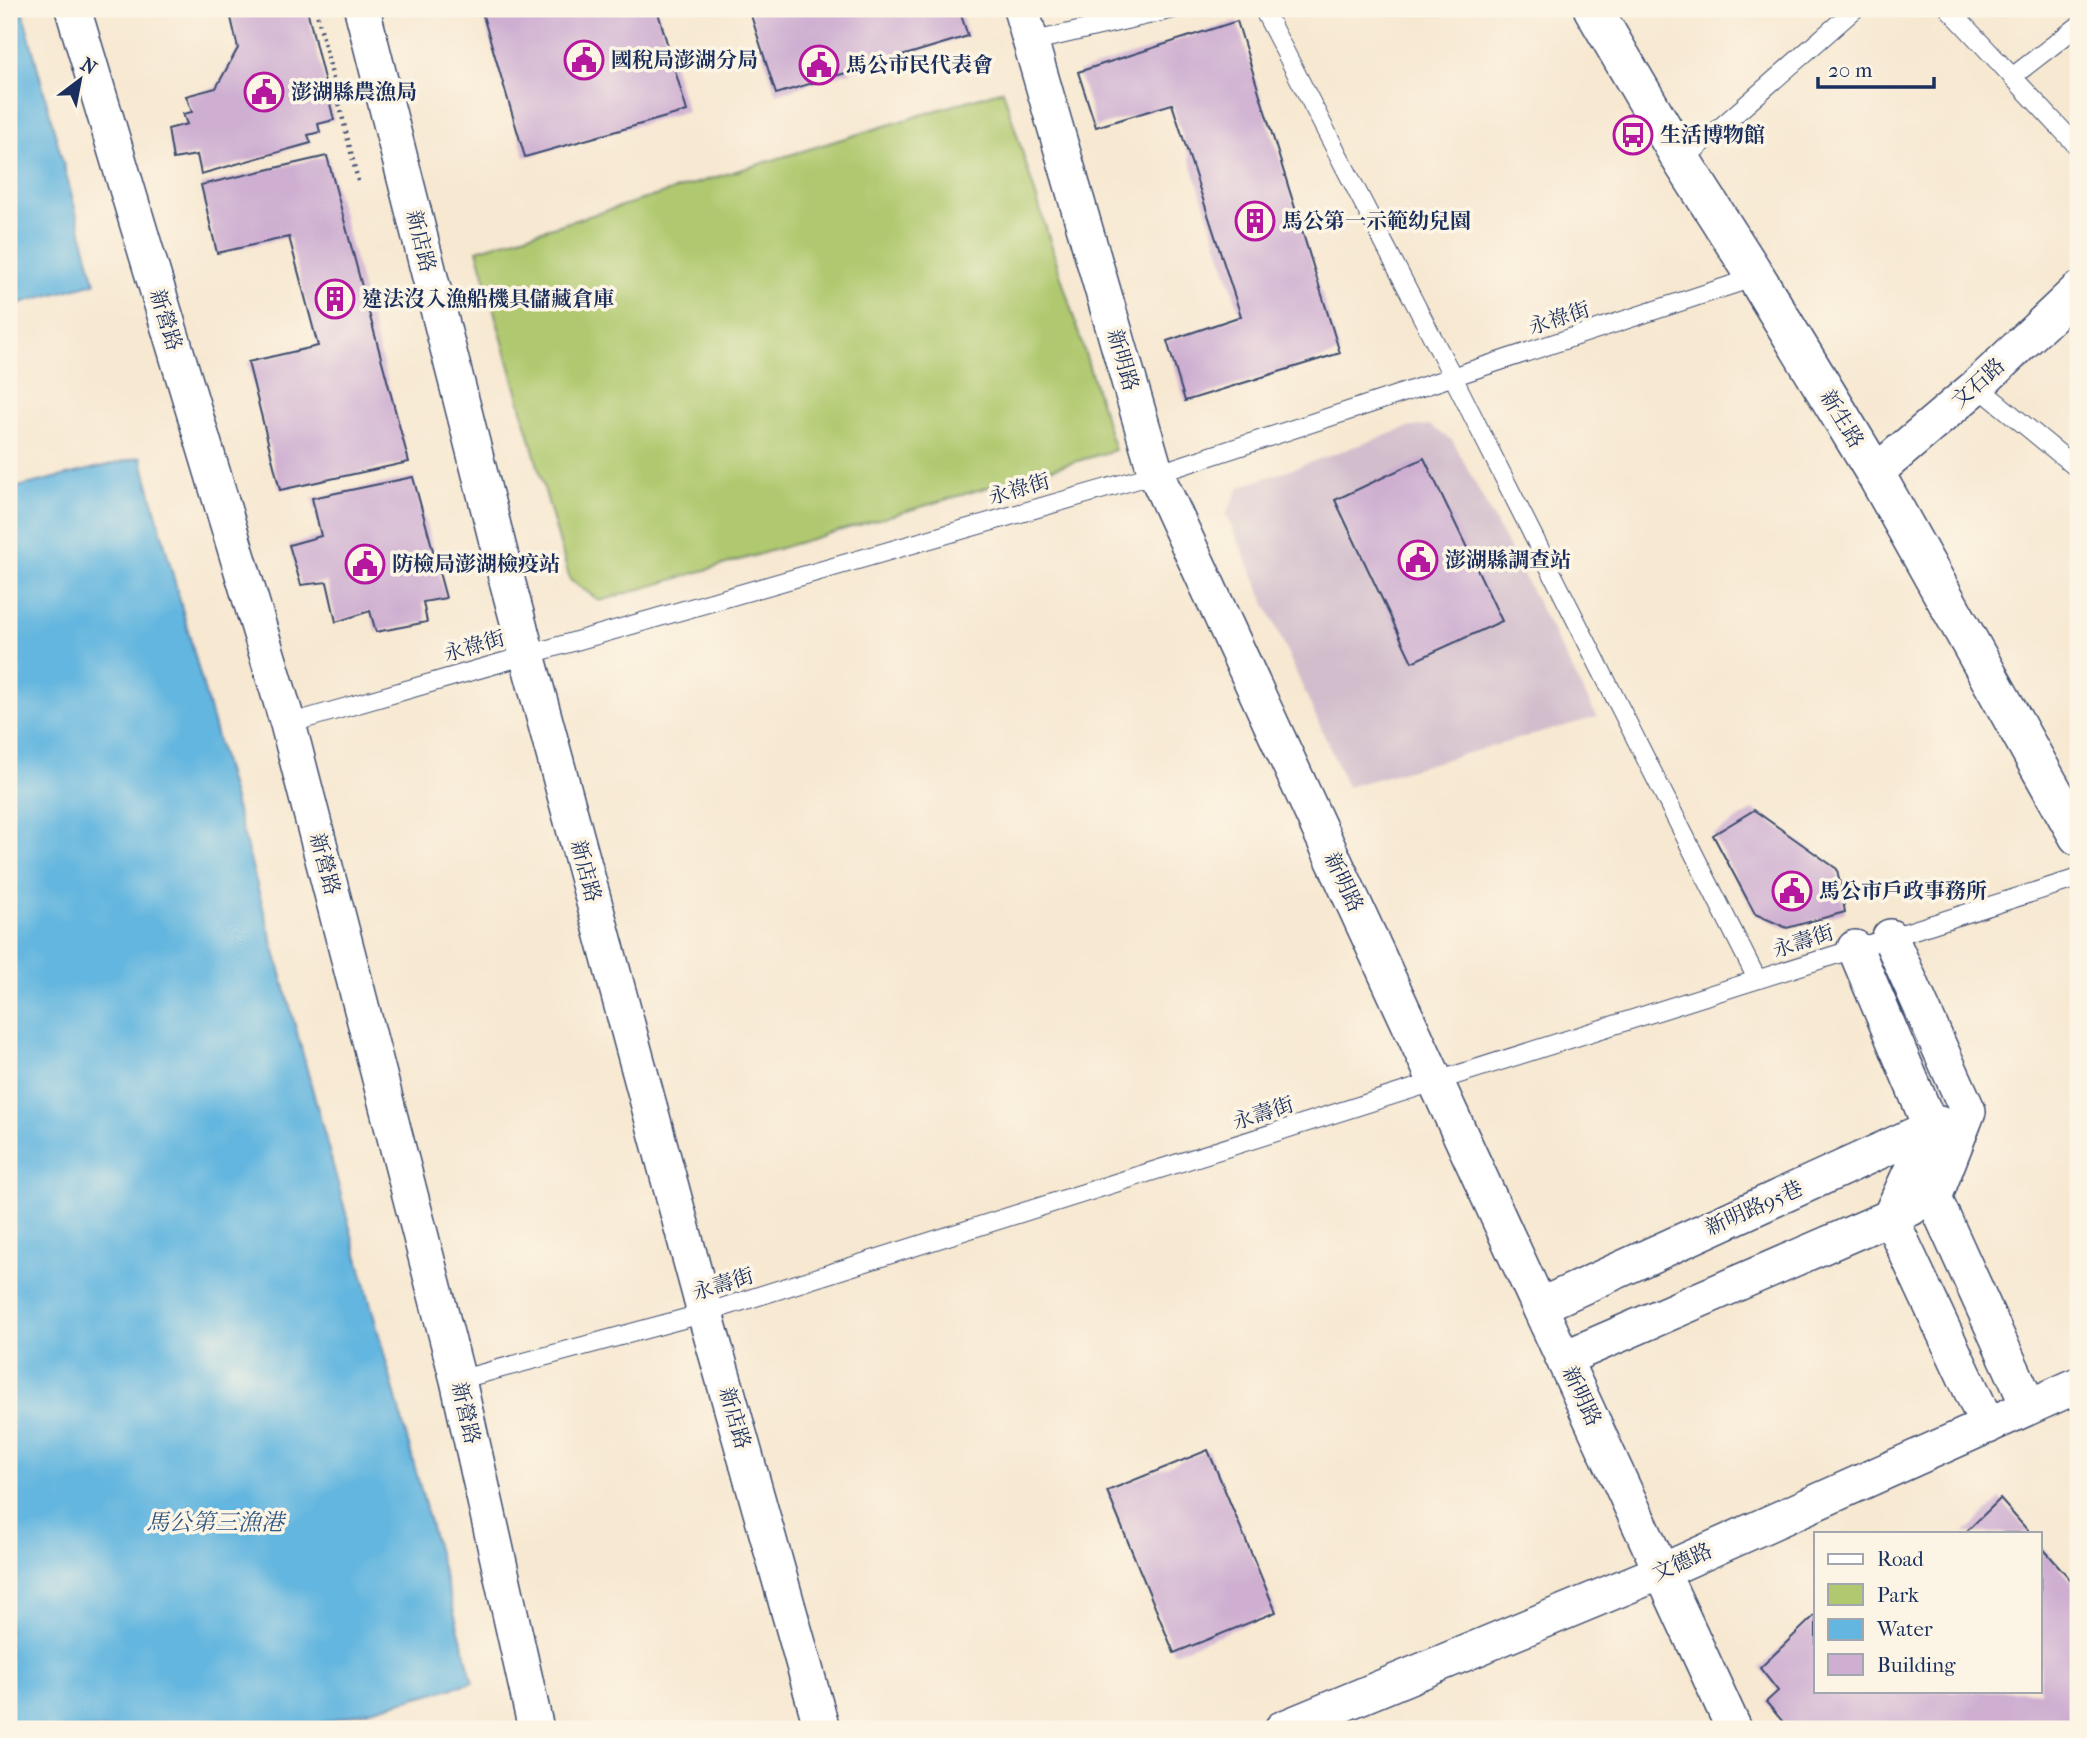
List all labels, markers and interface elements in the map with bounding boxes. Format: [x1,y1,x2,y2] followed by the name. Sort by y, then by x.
[563,39,605,81] public building icon: 國稅局澎湖分局
[798,44,840,86] public building icon: 馬公市民代表會
[46,46,116,116] north arrow
[1818,46,1933,90] scale bar
[611,48,758,72] place label: 國稅局澎湖分局
[77,53,101,80] text: N
[846,53,993,77] place label: 馬公市民代表會
[1828,58,1873,82] text: 20 m
[243,71,285,113] public building icon: 澎湖縣農漁局
[291,80,417,104] place label: 澎湖縣農漁局
[1612,114,1654,156] bus stop icon: 生活博物館
[1660,123,1765,147] place label: 生活博物館
[1234,200,1276,242] building icon: 馬公第一示範幼兒園
[402,208,440,274] street label: 新店路
[1282,209,1471,233] place label: 馬公第一示範幼兒園
[314,278,356,320] building icon: 違法沒入漁船機具儲藏倉庫
[145,286,187,354] street label: 新營路
[362,287,614,311] place label: 違法沒入漁船機具儲藏倉庫
[1525,297,1593,339] street label: 永祿街
[1103,326,1143,394] street label: 新明路
[1947,353,2009,413] street label: 文石路
[1815,386,1869,452] street label: 新生路
[985,469,1053,509] street label: 永祿街
[1397,539,1439,581] public building icon: 澎湖縣調查站
[344,543,386,585] public building icon: 防檢局澎湖檢疫站
[1445,548,1571,572] place label: 澎湖縣調查站
[392,552,560,576] place label: 防檢局澎湖檢疫站
[440,626,508,666] street label: 永祿街
[305,830,345,898] street label: 新營路
[566,837,606,905] street label: 新店路
[1320,848,1368,916] street label: 新明路
[1771,870,1813,912] public building icon: 馬公市戶政事務所
[1819,879,1987,903] place label: 馬公市戶政事務所
[1769,920,1837,962] street label: 永壽街
[1229,1092,1297,1134] street label: 永壽街
[1702,1176,1806,1240] street label: 新明路95巷
[689,1263,757,1305] street label: 永壽街
[1558,1362,1606,1430] street label: 新明路
[447,1380,485,1446] street label: 新營路
[715,1384,755,1452] street label: 新店路
[146,1509,287,1536] water label: 馬公第三漁港
[1814,1532,2042,1692] legend
[1648,1538,1716,1586] street label: 文德路
[1877,1547,1924,1571] text: Road
[1877,1583,1919,1607] text: Park
[1876,1617,1933,1641] text: Water
[1877,1653,1956,1677] text: Building

